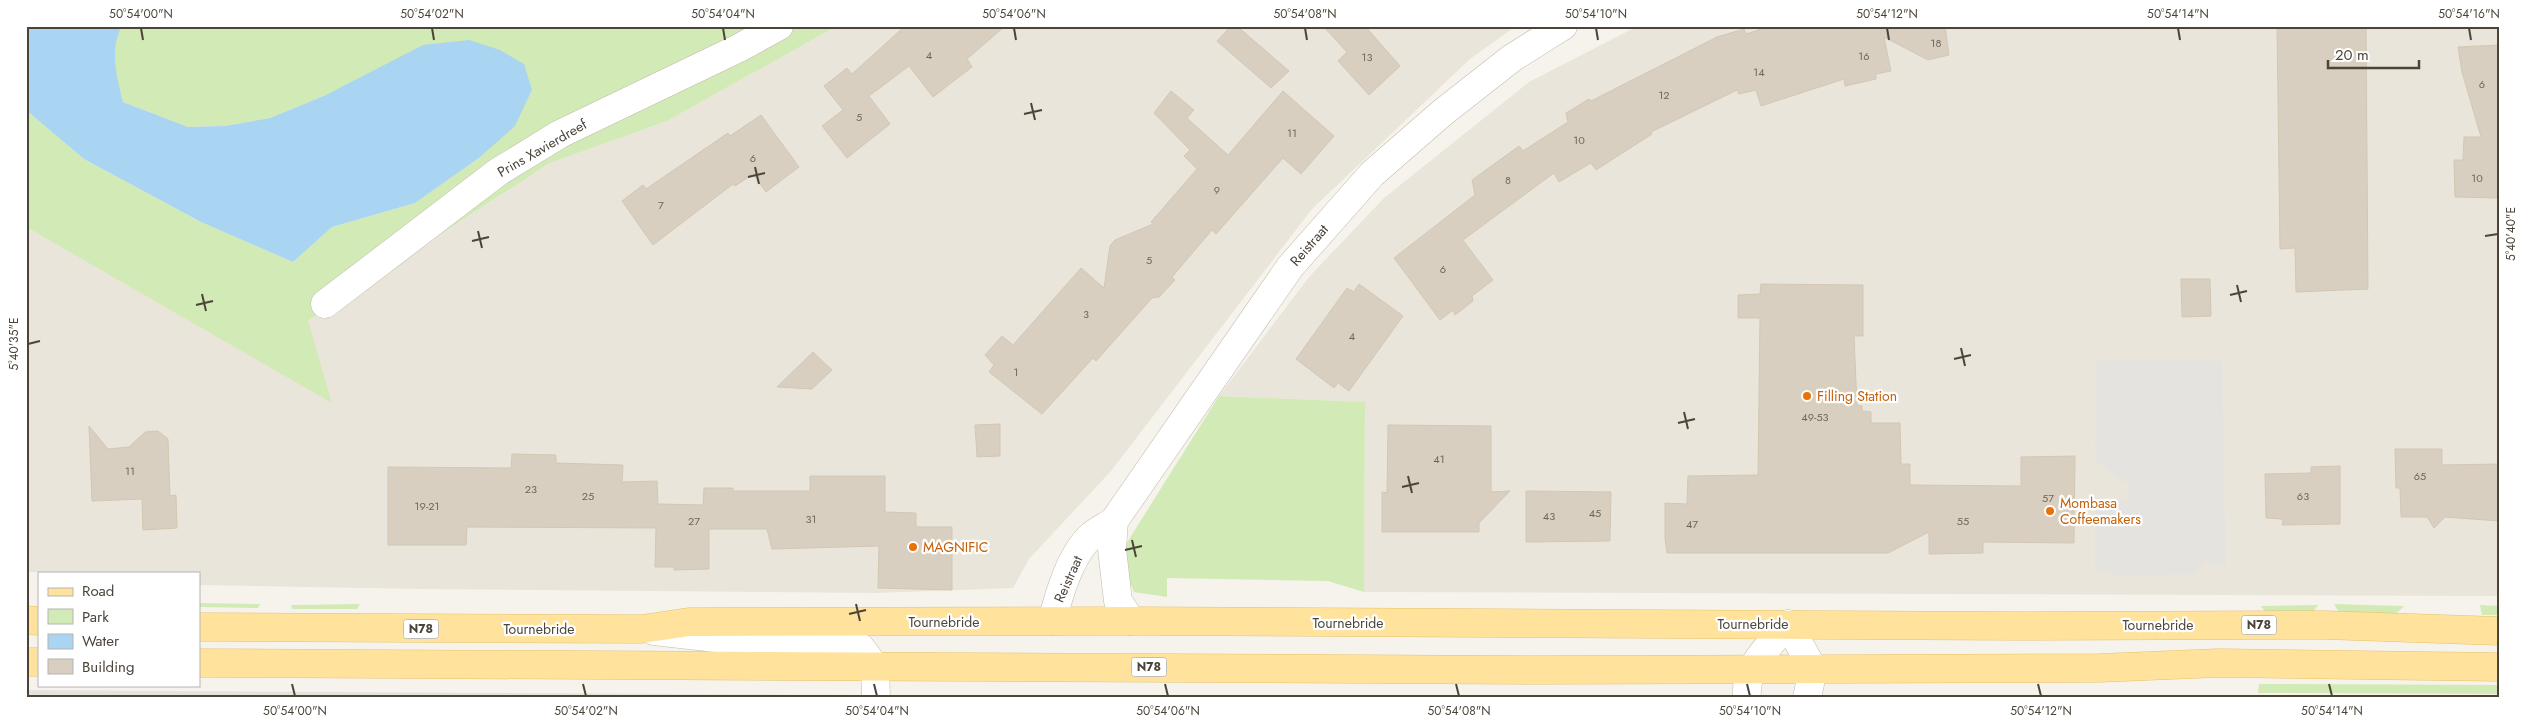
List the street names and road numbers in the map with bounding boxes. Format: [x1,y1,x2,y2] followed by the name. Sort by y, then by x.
[494,114,591,182] street label: Prins Xavierdreef
[1285,219,1333,270] street label: Reistraat
[1049,552,1087,606] street label: Reistraat
[908,612,980,632] street label: Tournebride
[1312,613,1384,633] street label: Tournebride
[1717,614,1789,634] street label: Tournebride
[2122,615,2194,635] street label: Tournebride
[2242,616,2276,634] road number: N78
[503,619,575,639] street label: Tournebride
[404,620,438,638] road number: N78
[1132,658,1166,676] road number: N78

